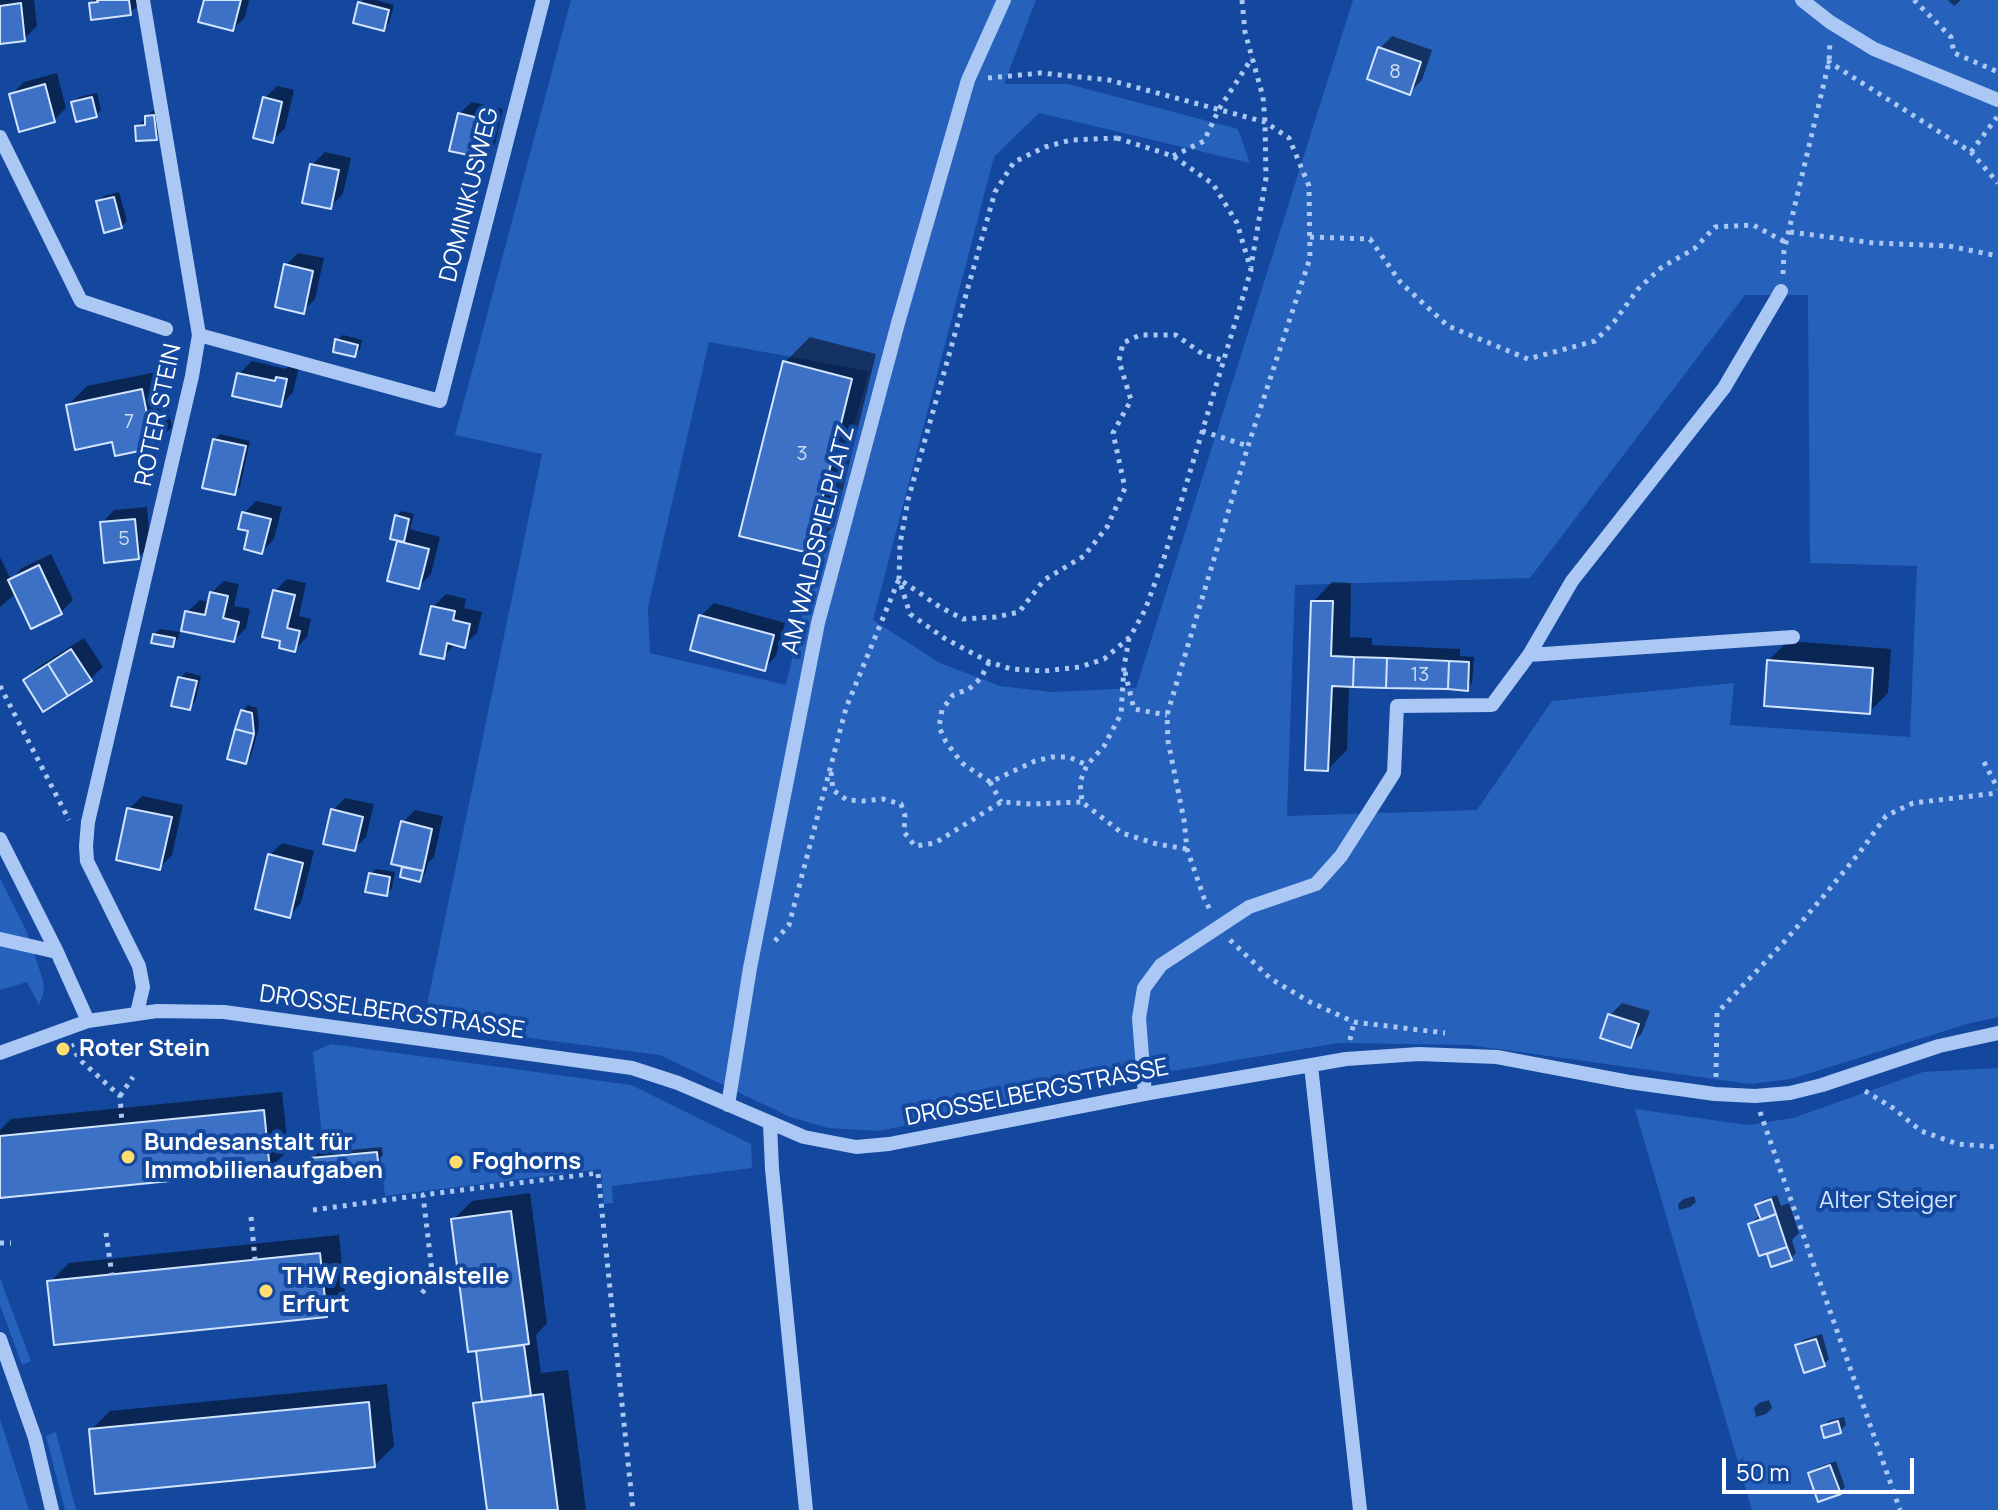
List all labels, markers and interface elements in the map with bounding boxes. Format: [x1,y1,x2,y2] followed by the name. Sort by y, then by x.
[1389,60,1401,84] house number: 8
[434,105,506,285] street label: DOMINIKUSWEG
[130,341,188,489] street label: ROTER STEIN
[124,410,134,434] house number: 7
[777,423,861,657] street label: AM WALDSPIELPLATZ
[796,442,808,466] house number: 3
[118,527,130,551] house number: 5
[1411,663,1429,687] house number: 13
[258,980,526,1046] street label: DROSSELBERGSTRASSE
[79,1035,210,1063] place label: Roter Stein
[54,1040,72,1058] marker: Roter Stein
[903,1053,1171,1133] street label: DROSSELBERGSTRASSE
[144,1129,383,1185] place label: Bundesanstalt für Immobilienaufgaben
[119,1148,137,1166] marker: Bundesanstalt für Immobilienaufgaben
[472,1148,581,1176] place label: Foghorns
[447,1153,465,1171] marker: Foghorns
[1819,1187,1957,1215] park label: Alter Steiger
[282,1263,509,1319] place label: THW Regionalstelle Erfurt
[257,1282,275,1300] marker: THW Regionalstelle Erfurt
[1726,1442,1918,1492] scale bar
[1736,1455,1790,1488] text: 50 m

